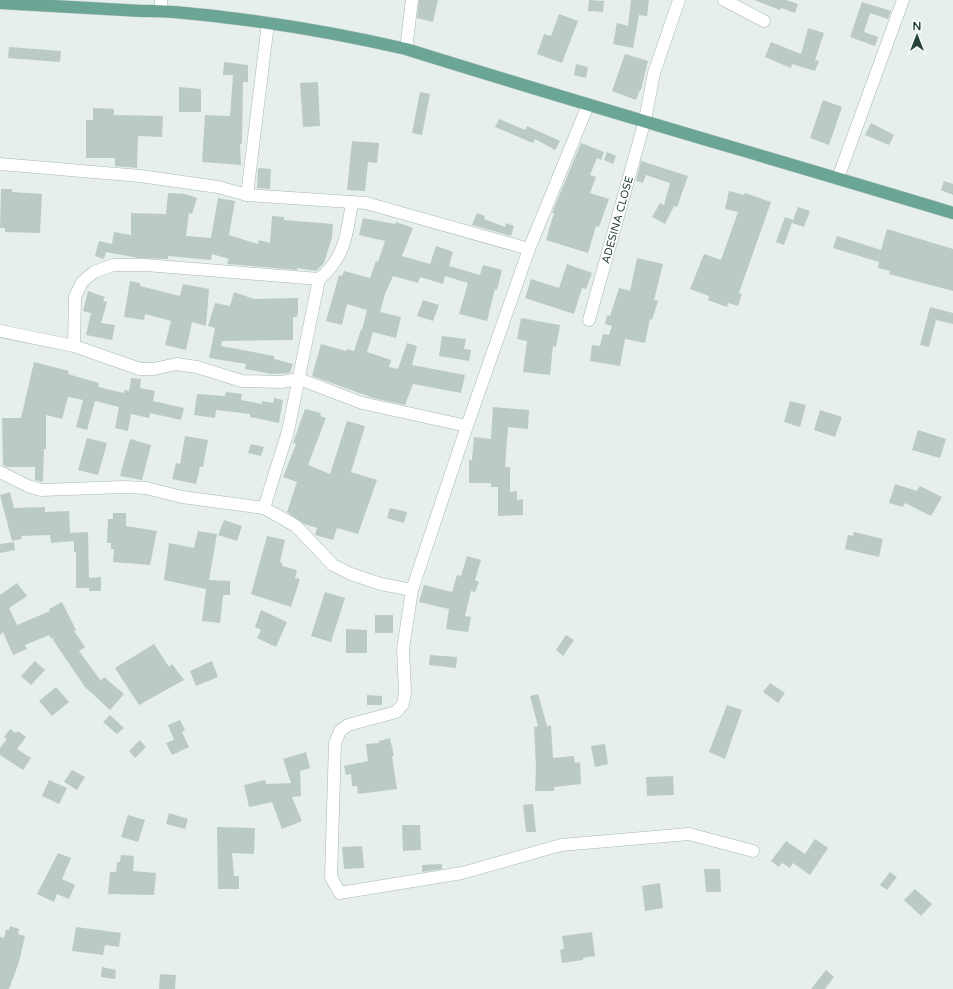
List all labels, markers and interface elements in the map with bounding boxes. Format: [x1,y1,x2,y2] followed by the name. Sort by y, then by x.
[897,16,937,56] north arrow
[913,20,921,33] text: N
[599,175,636,265] street label: ADESINA CLOSE

